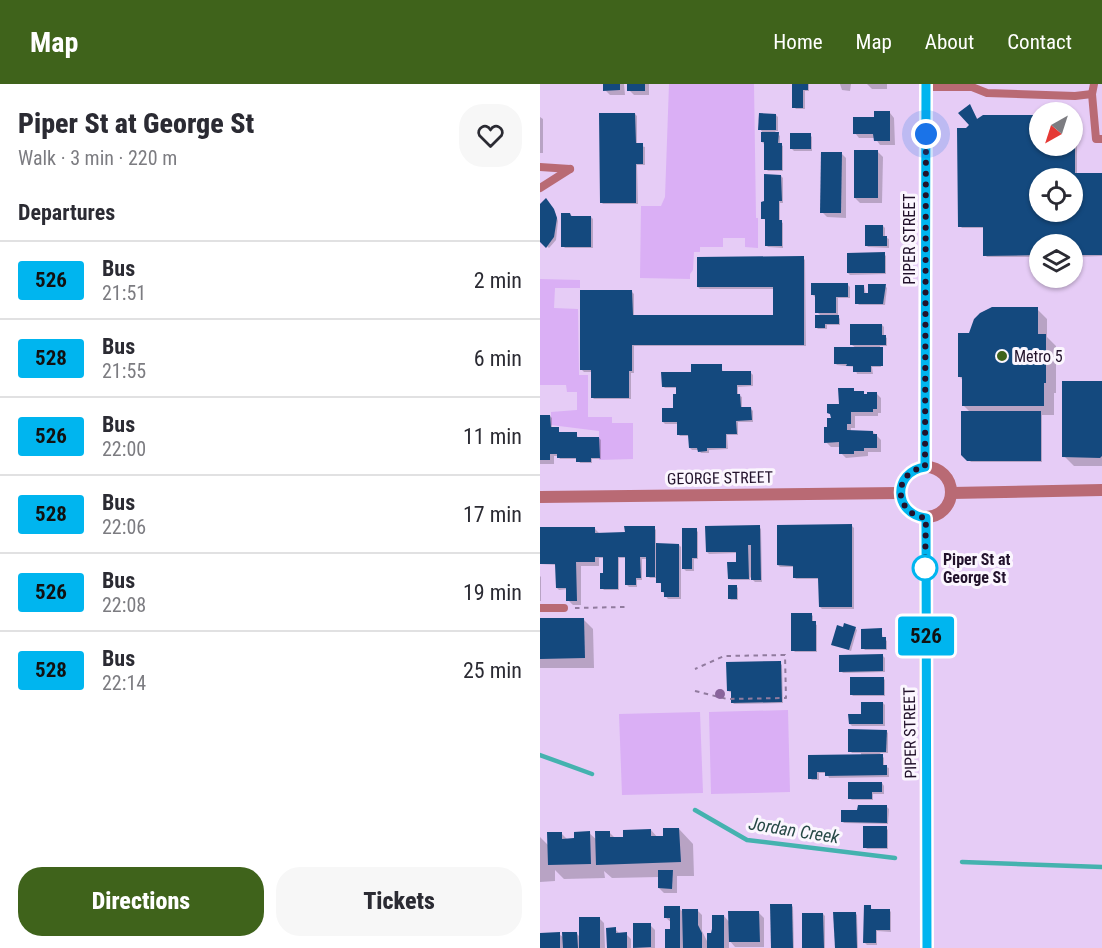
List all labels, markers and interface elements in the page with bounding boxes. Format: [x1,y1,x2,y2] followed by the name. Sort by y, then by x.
[30,26,78,59] text: Map
[773,30,823,54] text: Home
[856,30,892,54] text: Map
[925,30,974,54] text: About
[1007,30,1072,54] text: Contact
[1029,102,1083,156] north arrow
[1029,102,1083,288] map controls
[459,104,522,167] button: heart
[18,107,254,140] text: Piper St at George St
[911,119,941,149] your location
[18,146,177,170] text: Walk · 3 min · 220 m
[1029,168,1083,222] button: locate
[900,193,919,285] street label: PIPER STREET
[18,200,115,225] text: Departures
[1029,234,1083,288] button: layers
[102,256,135,281] text: Bus
[35,268,67,292] text: 526
[474,268,522,293] text: 2 min
[102,281,146,305] text: 21:51
[102,334,135,359] text: Bus
[35,346,67,370] text: 528
[474,346,522,371] text: 6 min
[1014,347,1063,366] place label: Metro 5
[995,349,1009,363] marker: Metro 5
[102,359,146,383] text: 21:55
[102,412,135,437] text: Bus
[35,424,67,448] text: 526
[463,424,522,449] text: 11 min
[102,437,146,461] text: 22:00
[667,468,773,488] street label: GEORGE STREET
[102,490,135,515] text: Bus
[35,502,67,526] text: 528
[463,502,522,527] text: 17 min
[102,515,146,539] text: 22:06
[943,550,1010,587] place label: Piper St at George St
[912,555,938,581] marker: Piper St at George St
[102,568,135,593] text: Bus
[35,580,67,604] text: 526
[463,580,522,605] text: 19 min
[102,593,146,617] text: 22:08
[892,616,960,656] line badge: 526
[910,624,942,648] text: 526
[102,646,135,671] text: Bus
[35,658,67,682] text: 528
[463,658,522,683] text: 25 min
[102,671,146,695] text: 22:14
[900,687,920,779] street label: PIPER STREET
[747,812,842,848] water label: Jordan Creek
[18,867,264,936] button: Directions
[276,867,522,936] button: Tickets

